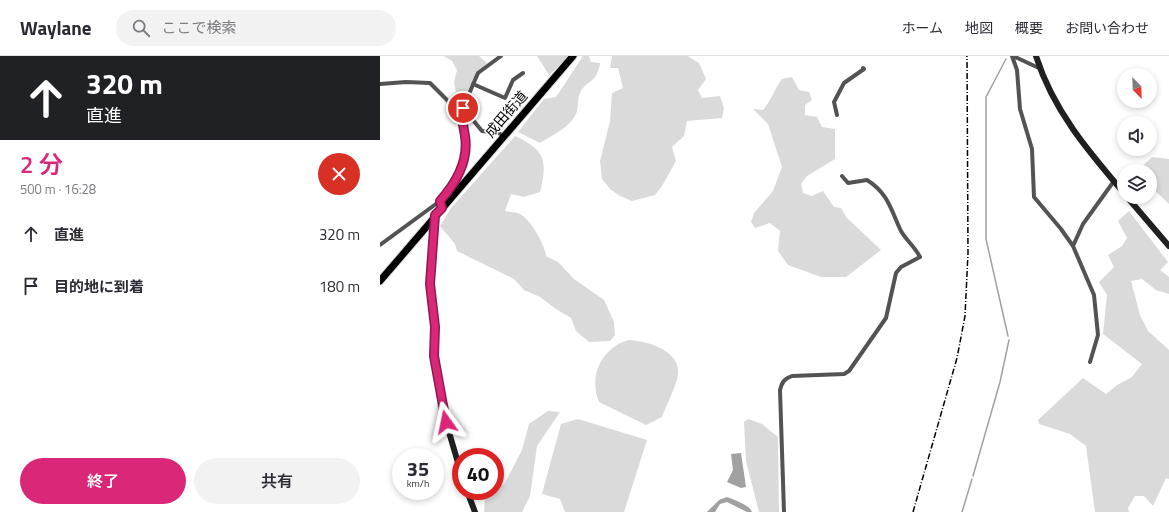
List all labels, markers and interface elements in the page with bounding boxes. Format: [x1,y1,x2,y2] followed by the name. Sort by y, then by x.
[116,10,396,46] search box
[20,13,92,42] text: Waylane
[162,16,237,39] text: ここで検索
[130,17,152,39] icon: search
[901,17,943,38] text: ホーム
[965,17,993,38] text: 地図
[1015,17,1043,38] text: 概要
[1065,17,1149,38] text: お問い合わせ
[86,62,163,105] text: 320 m
[1117,68,1157,108] north arrow
[1117,68,1157,204] map controls
[20,72,72,124] icon: ahead
[479,86,532,142] street label: 成田街道
[446,91,480,125] pin
[452,97,474,119] icon: arrive
[86,102,122,129] text: 直進
[1117,116,1157,156] button: sound
[20,146,63,182] text: 2 分
[318,153,360,195] button: close
[1117,164,1157,204] button: layers
[20,179,96,199] text: 500 m · 16:28
[20,223,42,245] icon: ahead
[54,223,84,246] text: 直進
[319,223,360,246] text: 320 m
[20,275,42,297] icon: arrive
[54,275,144,298] text: 目的地に到着
[319,275,360,298] text: 180 m
[425,401,467,443] position arrow
[452,448,504,500] speed limit sign: 40
[407,453,429,484] text: 35
[20,458,186,504] button: 終了
[194,458,360,504] button: 共有
[407,476,429,491] text: km/h

